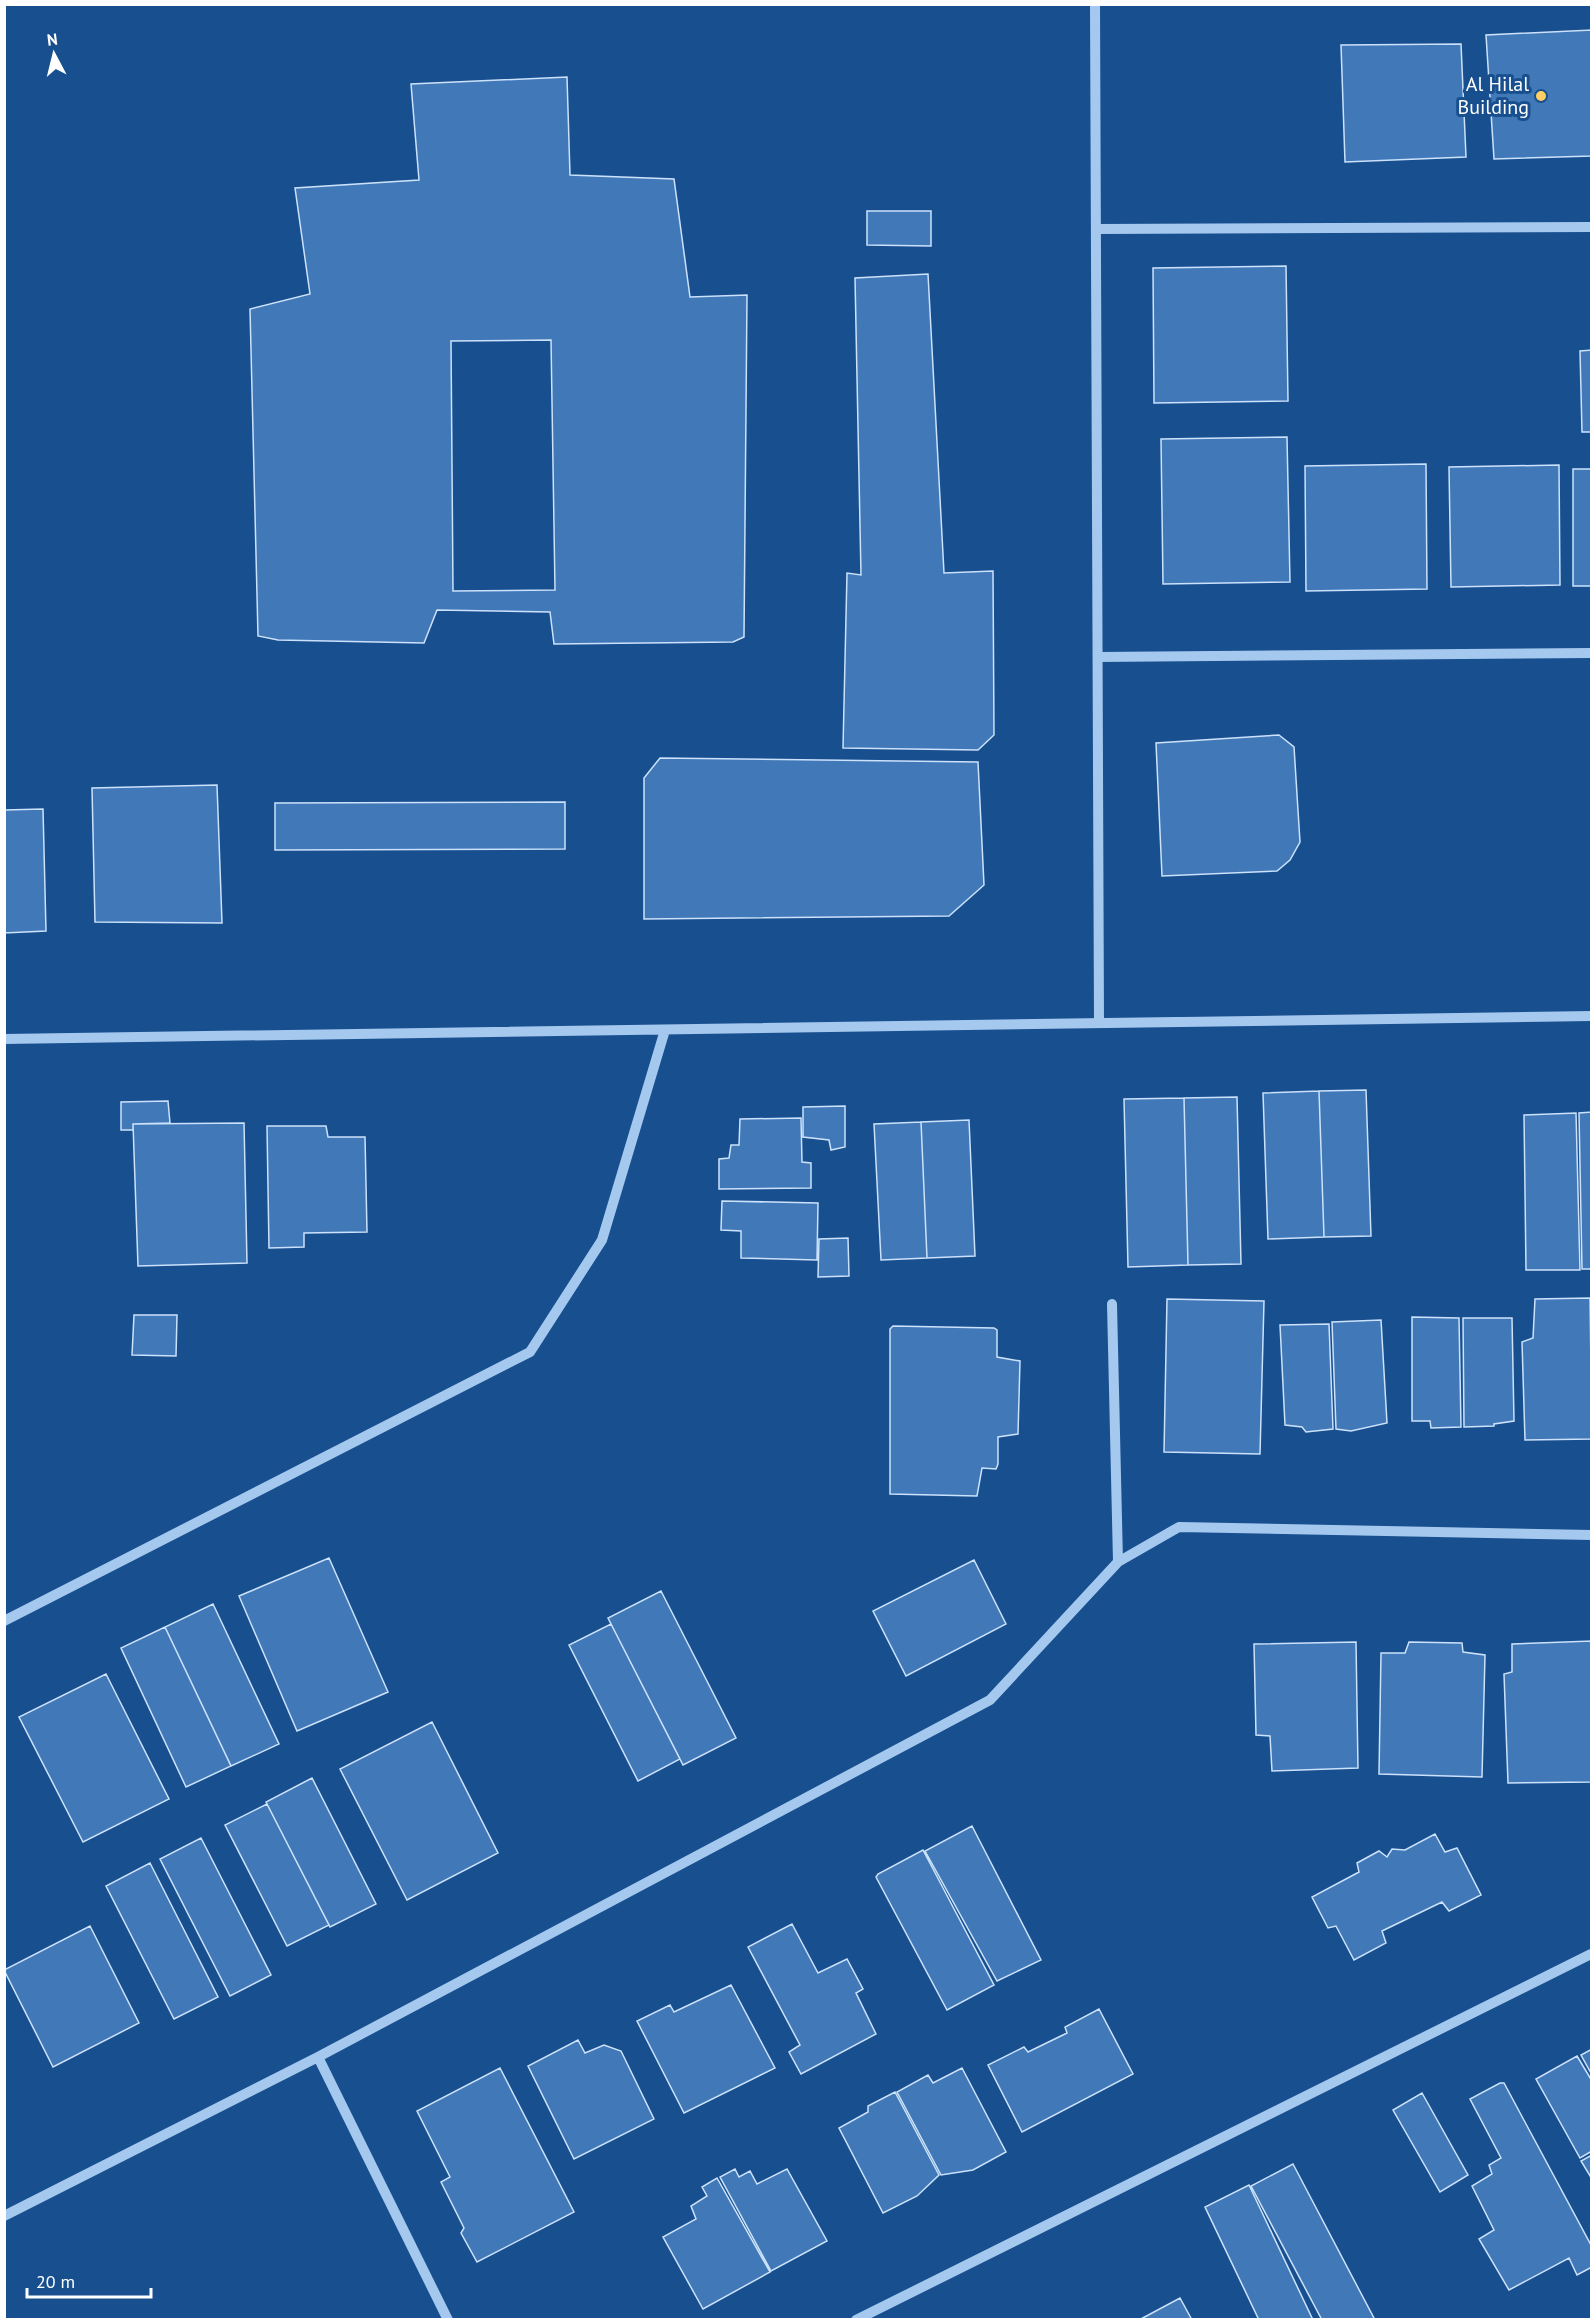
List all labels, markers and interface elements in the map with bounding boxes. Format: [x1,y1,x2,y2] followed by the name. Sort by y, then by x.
[24,24,84,84] north arrow
[46,29,59,50] text: N
[1458,71,1529,120] place label: Al Hilal Building
[1534,89,1548,103] marker: Al Hilal Building
[27,2261,152,2299] scale bar
[36,2270,75,2293] text: 20 m

